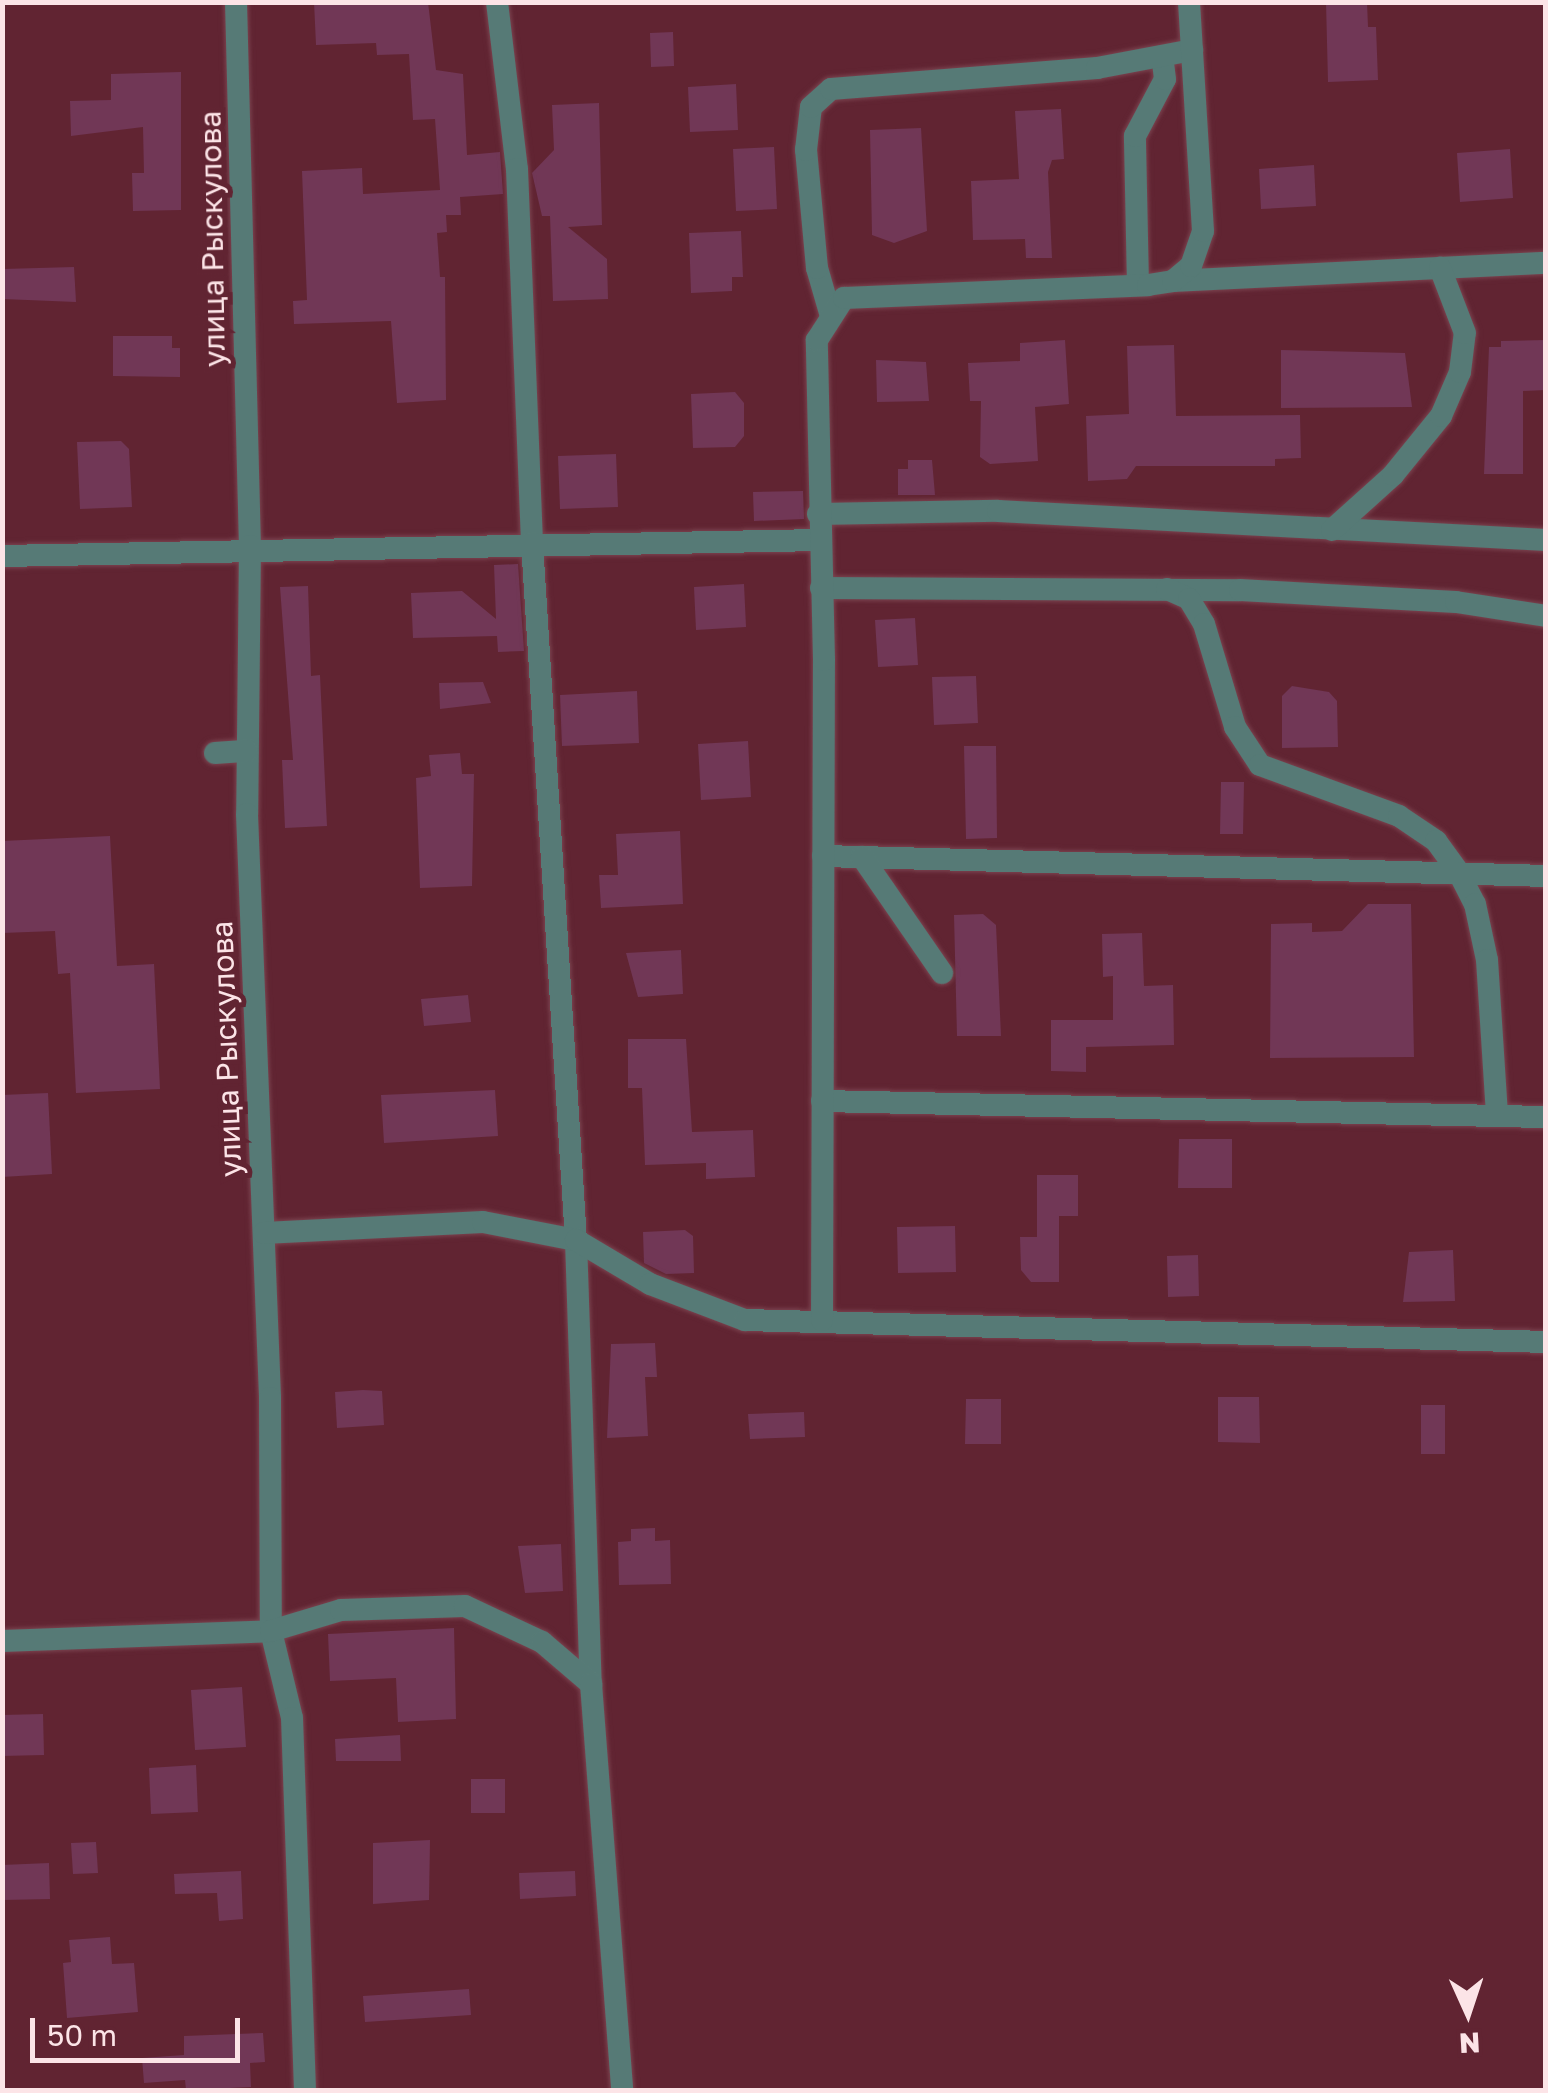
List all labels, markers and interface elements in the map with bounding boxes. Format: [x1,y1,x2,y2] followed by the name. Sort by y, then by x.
[192,110,232,368] street label: улица Рыскулова
[204,920,248,1178] street label: улица Рыскулова
[1418,1963,1518,2063] north arrow
[35,1998,245,2060] scale bar
[47,2017,117,2053] text: 50 m
[1458,2026,1481,2060] text: N

